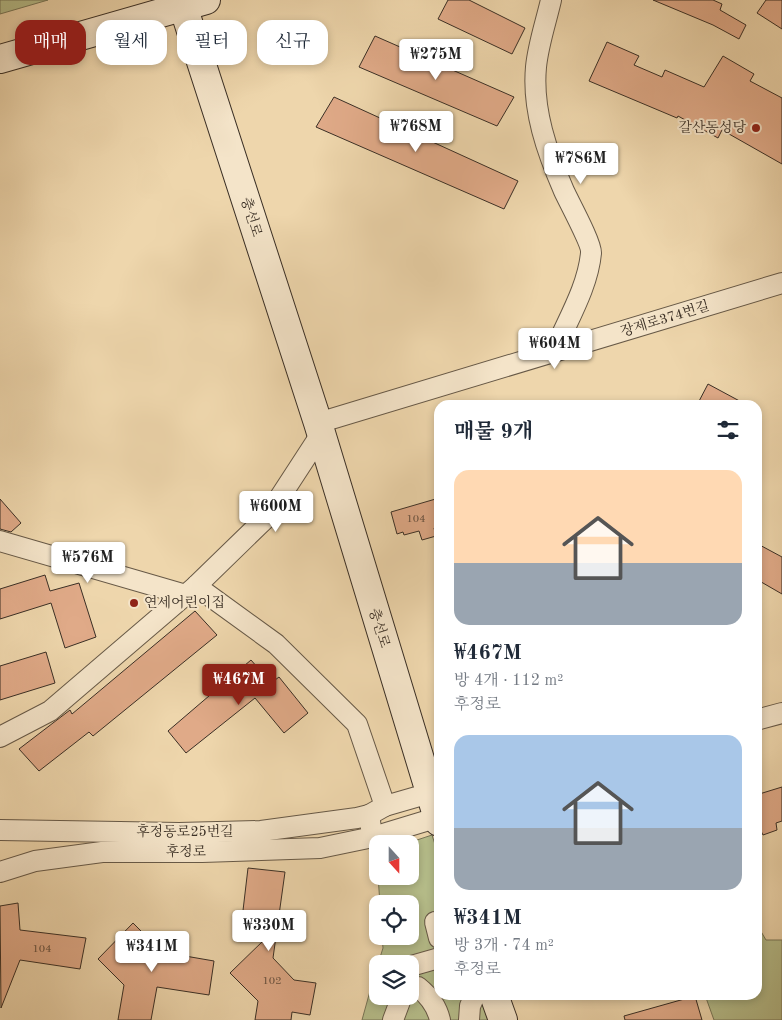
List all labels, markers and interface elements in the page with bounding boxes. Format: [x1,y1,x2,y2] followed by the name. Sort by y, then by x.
[15,20,86,65] chip: 매매
[96,20,167,65] chip: 월세
[177,20,247,65] chip: 필터
[257,20,328,65] chip: 신규
[401,38,471,81] pin: ₩275M
[410,47,462,63] text: ₩275M
[381,110,451,153] pin: ₩768M
[390,119,442,135] text: ₩768M
[678,120,746,135] place label: 갈산동성당
[750,122,762,134] marker: 갈산동성당
[546,142,616,185] pin: ₩786M
[555,151,607,167] text: ₩786M
[238,195,265,239] street label: 충선로
[619,298,711,339] street label: 장제로374번길
[520,328,590,370] pin: ₩604M
[529,336,581,352] text: ₩604M
[714,416,742,444] icon: filters
[454,422,533,443] text: 매물 9개
[241,490,311,533] pin: ₩600M
[250,499,302,515] text: ₩600M
[553,503,643,593] icon: home
[406,514,426,525] house number: 104
[53,542,123,584] pin: ₩576M
[62,550,114,566] text: ₩576M
[144,595,225,610] place label: 연세어린이집
[128,597,140,609] marker: 연세어린이집
[366,606,393,650] street label: 충선로
[454,643,522,664] text: ₩467M
[204,664,274,706] pin: ₩467M
[213,672,265,688] text: ₩467M
[454,673,563,689] text: 방 4개 · 112 m²
[454,697,500,713] text: 후정로
[553,768,643,858] icon: home
[136,823,234,839] street label: 후정동로25번길
[369,835,419,885] north arrow
[369,835,419,1005] map controls
[166,843,207,859] street label: 후정로
[369,895,419,945] button: locate
[454,908,522,929] text: ₩341M
[234,910,304,952] pin: ₩330M
[243,918,295,934] text: ₩330M
[117,930,187,973] pin: ₩341M
[454,938,554,954] text: 방 3개 · 74 m²
[126,939,178,955] text: ₩341M
[32,944,52,955] house number: 104
[369,955,419,1005] button: layers
[454,962,500,978] text: 후정로
[262,976,282,987] house number: 102

